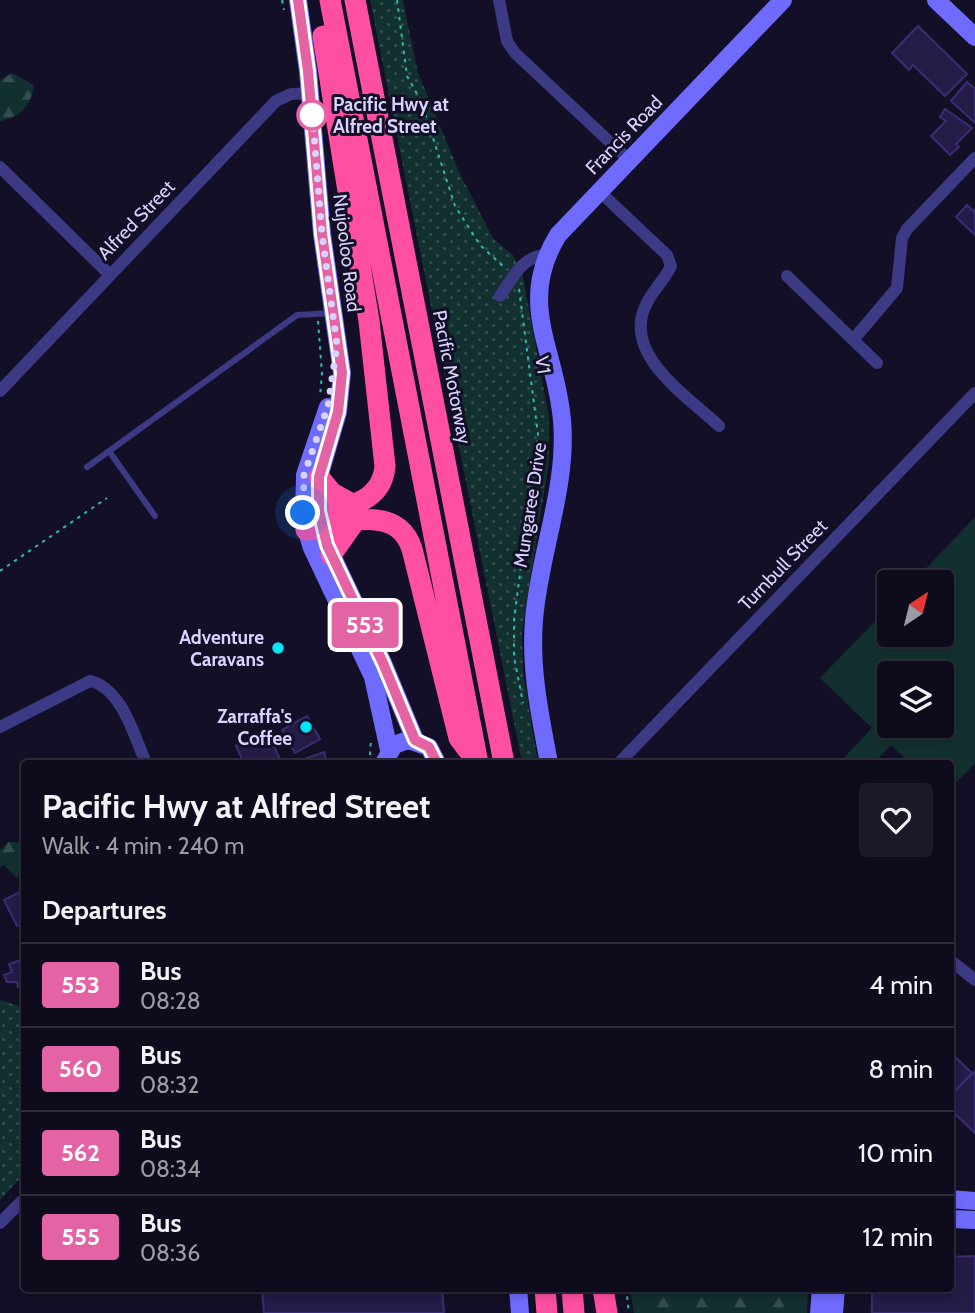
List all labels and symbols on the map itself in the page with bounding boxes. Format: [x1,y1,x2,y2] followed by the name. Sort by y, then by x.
[581,91,667,179] street label: Francis Road
[333,93,449,138] place label: Pacific Hwy at Alfred Street
[297,100,327,130] marker: Pacific Hwy at Alfred Street
[92,175,180,264] street label: Alfred Street
[328,193,366,313] street label: Nujooloo Road
[428,308,476,446] street label: Pacific Motorway
[530,355,556,375] street label: V1
[509,440,551,569] street label: Mungaree Drive
[285,495,320,530] your location
[734,514,833,615] street label: Turnbull Street
[877,570,954,648] north arrow
[325,602,405,648] line badge: 553
[179,626,264,671] place label: Adventure Caravans
[270,640,286,656] marker: Adventure Caravans
[217,705,292,750] place label: Zarraffa's Coffee
[298,719,314,735] marker: Zarraffa's Coffee

